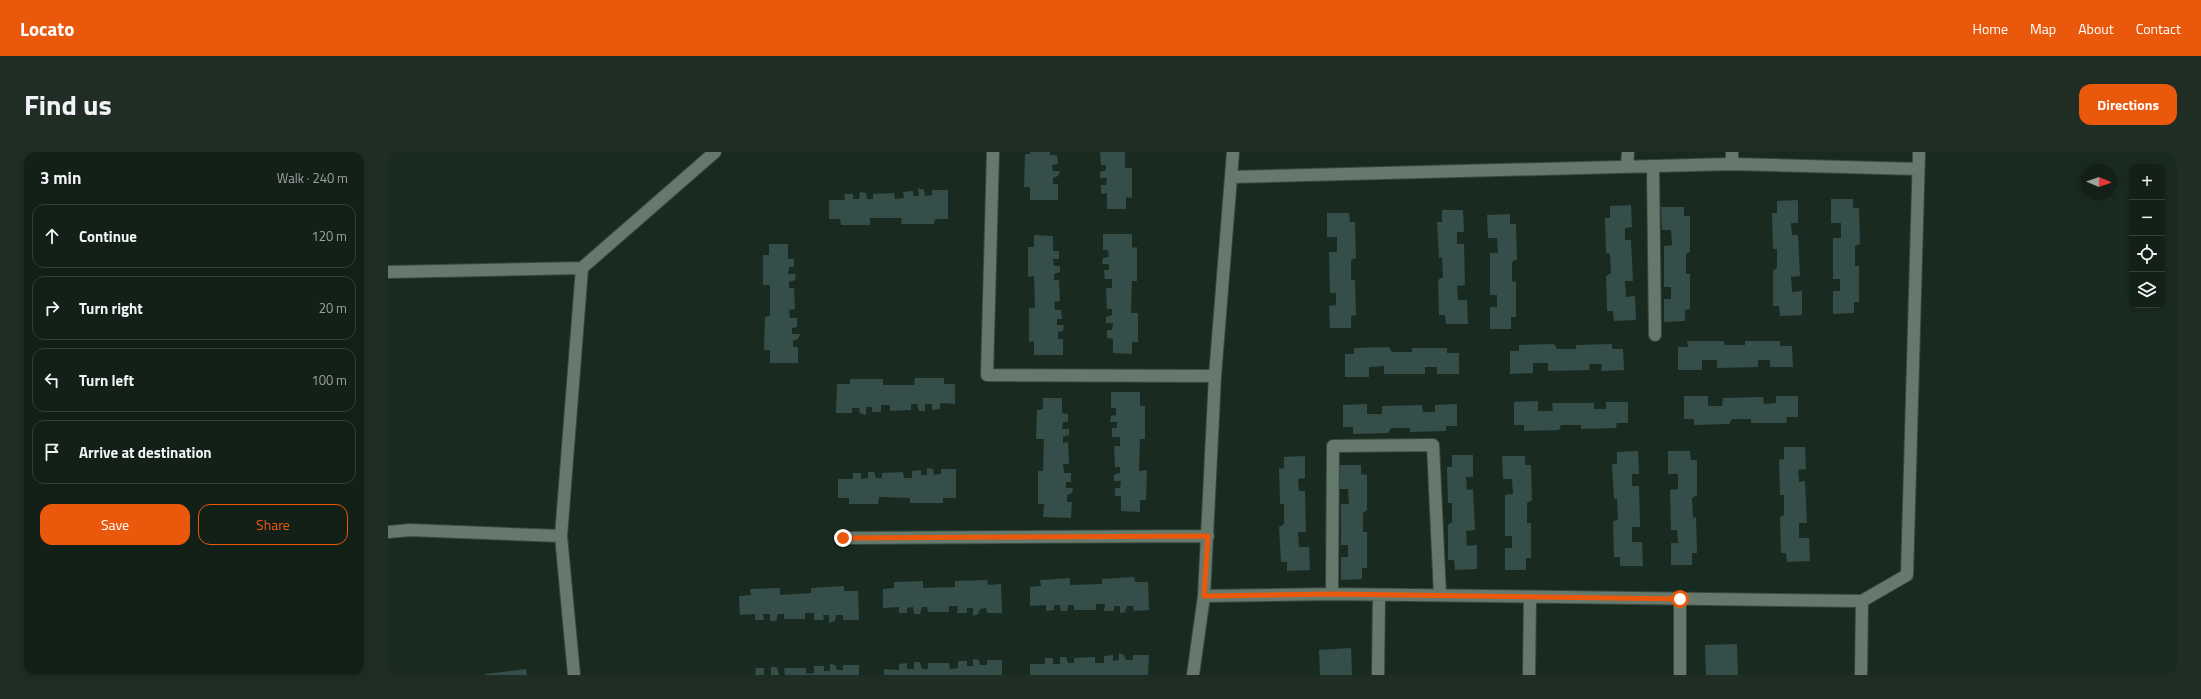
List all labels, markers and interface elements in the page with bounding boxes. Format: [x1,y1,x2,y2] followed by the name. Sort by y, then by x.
[20,14,74,43] text: Locato
[1973,18,2008,39] text: Home
[2030,18,2056,39] text: Map
[2078,18,2114,39] text: About
[2136,18,2181,39] text: Contact
[24,83,112,126] text: Find us
[2079,84,2177,125] button: Directions
[2081,164,2117,200] north arrow
[2129,164,2165,308] map controls
[2129,164,2165,200] button: +
[40,165,81,191] text: 3 min
[277,168,348,188] text: Walk · 240 m
[2129,200,2165,236] button: −
[41,225,63,247] icon: ahead
[79,225,137,248] text: Continue
[311,226,347,246] text: 120 m
[2129,236,2165,272] button: locate
[2129,272,2165,308] button: layers
[41,297,63,319] icon: right
[79,297,143,320] text: Turn right
[319,298,347,318] text: 20 m
[41,369,63,391] icon: left
[79,369,134,392] text: Turn left
[311,370,347,390] text: 100 m
[41,441,63,463] icon: arrive
[79,441,212,464] text: Arrive at destination
[40,504,190,545] button: Save
[198,504,348,545] button: Share
[834,529,852,547] route end
[1671,590,1689,608] route start

